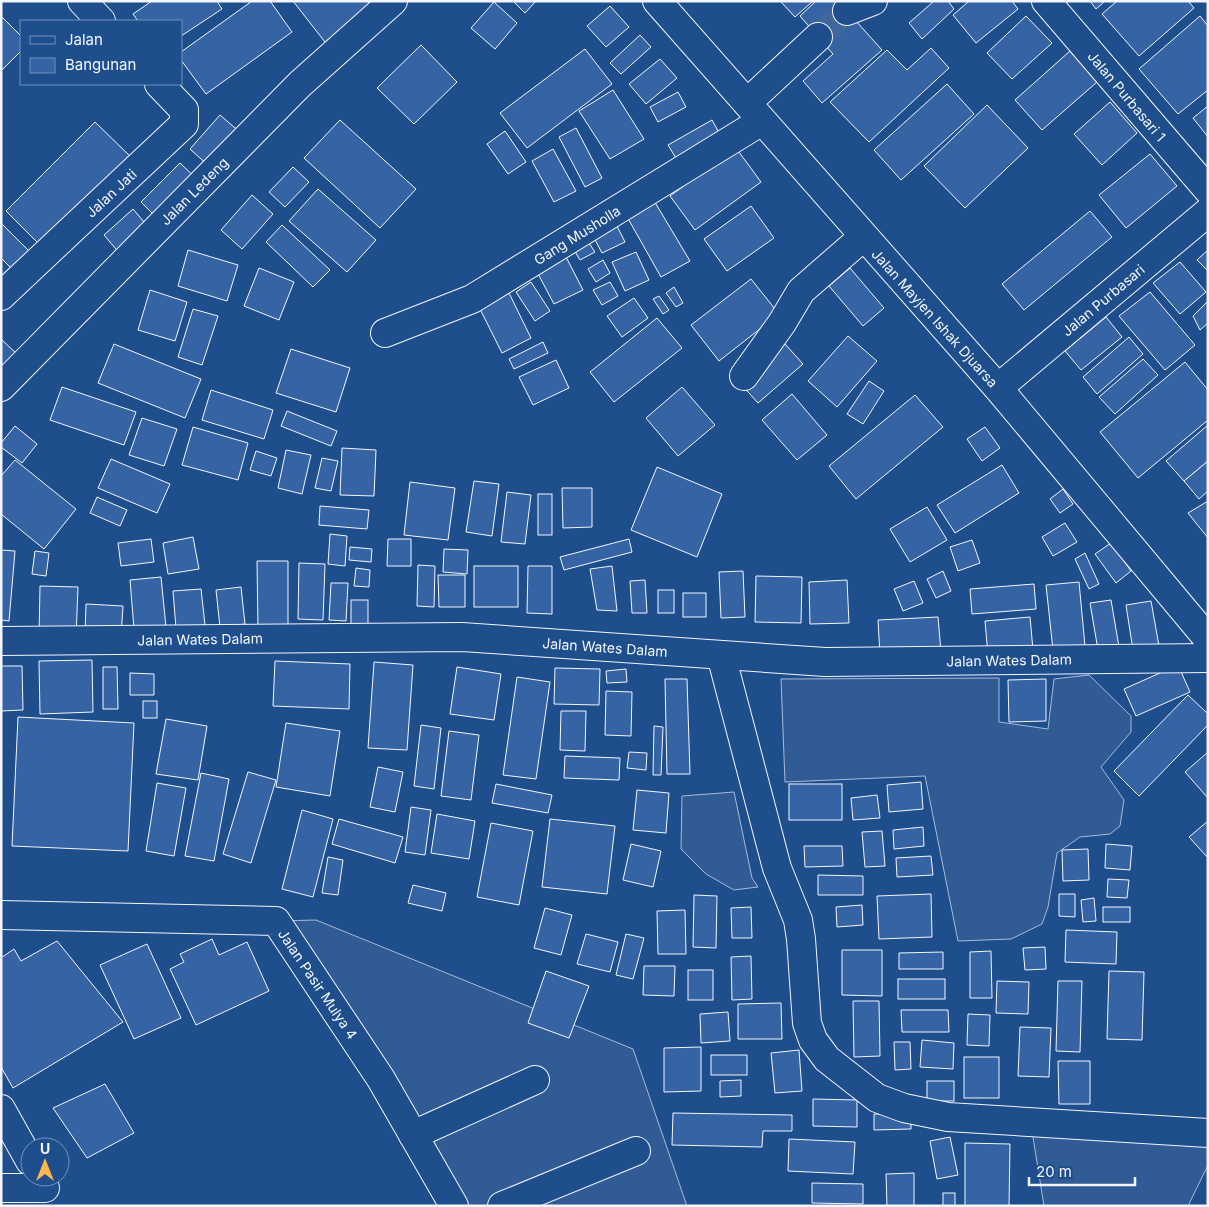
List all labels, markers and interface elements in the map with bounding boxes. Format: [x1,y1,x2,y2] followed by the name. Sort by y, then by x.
[20,20,182,85] legend
[65,30,103,49] text: Jalan
[1084,48,1170,144] street label: Jalan Purbasari 1
[65,55,136,74] text: Bangunan
[157,154,231,228] street label: Jalan Ledeng
[82,165,140,221] street label: Jalan Jati
[531,202,623,268] street label: Gang Musholla
[868,245,1002,391] street label: Jalan Mayjen Ishak Djuarsa
[1058,260,1148,340] street label: Jalan Purbasari
[137,629,263,649] street label: Jalan Wates Dalam
[542,634,668,660] street label: Jalan Wates Dalam
[946,650,1072,670] street label: Jalan Wates Dalam
[275,926,361,1042] street label: Jalan Pasir Mulya 4
[20,1137,70,1187] north arrow
[40,1140,50,1157] text: U
[1029,1154,1135,1186] scale bar
[1036,1162,1072,1181] text: 20 m

